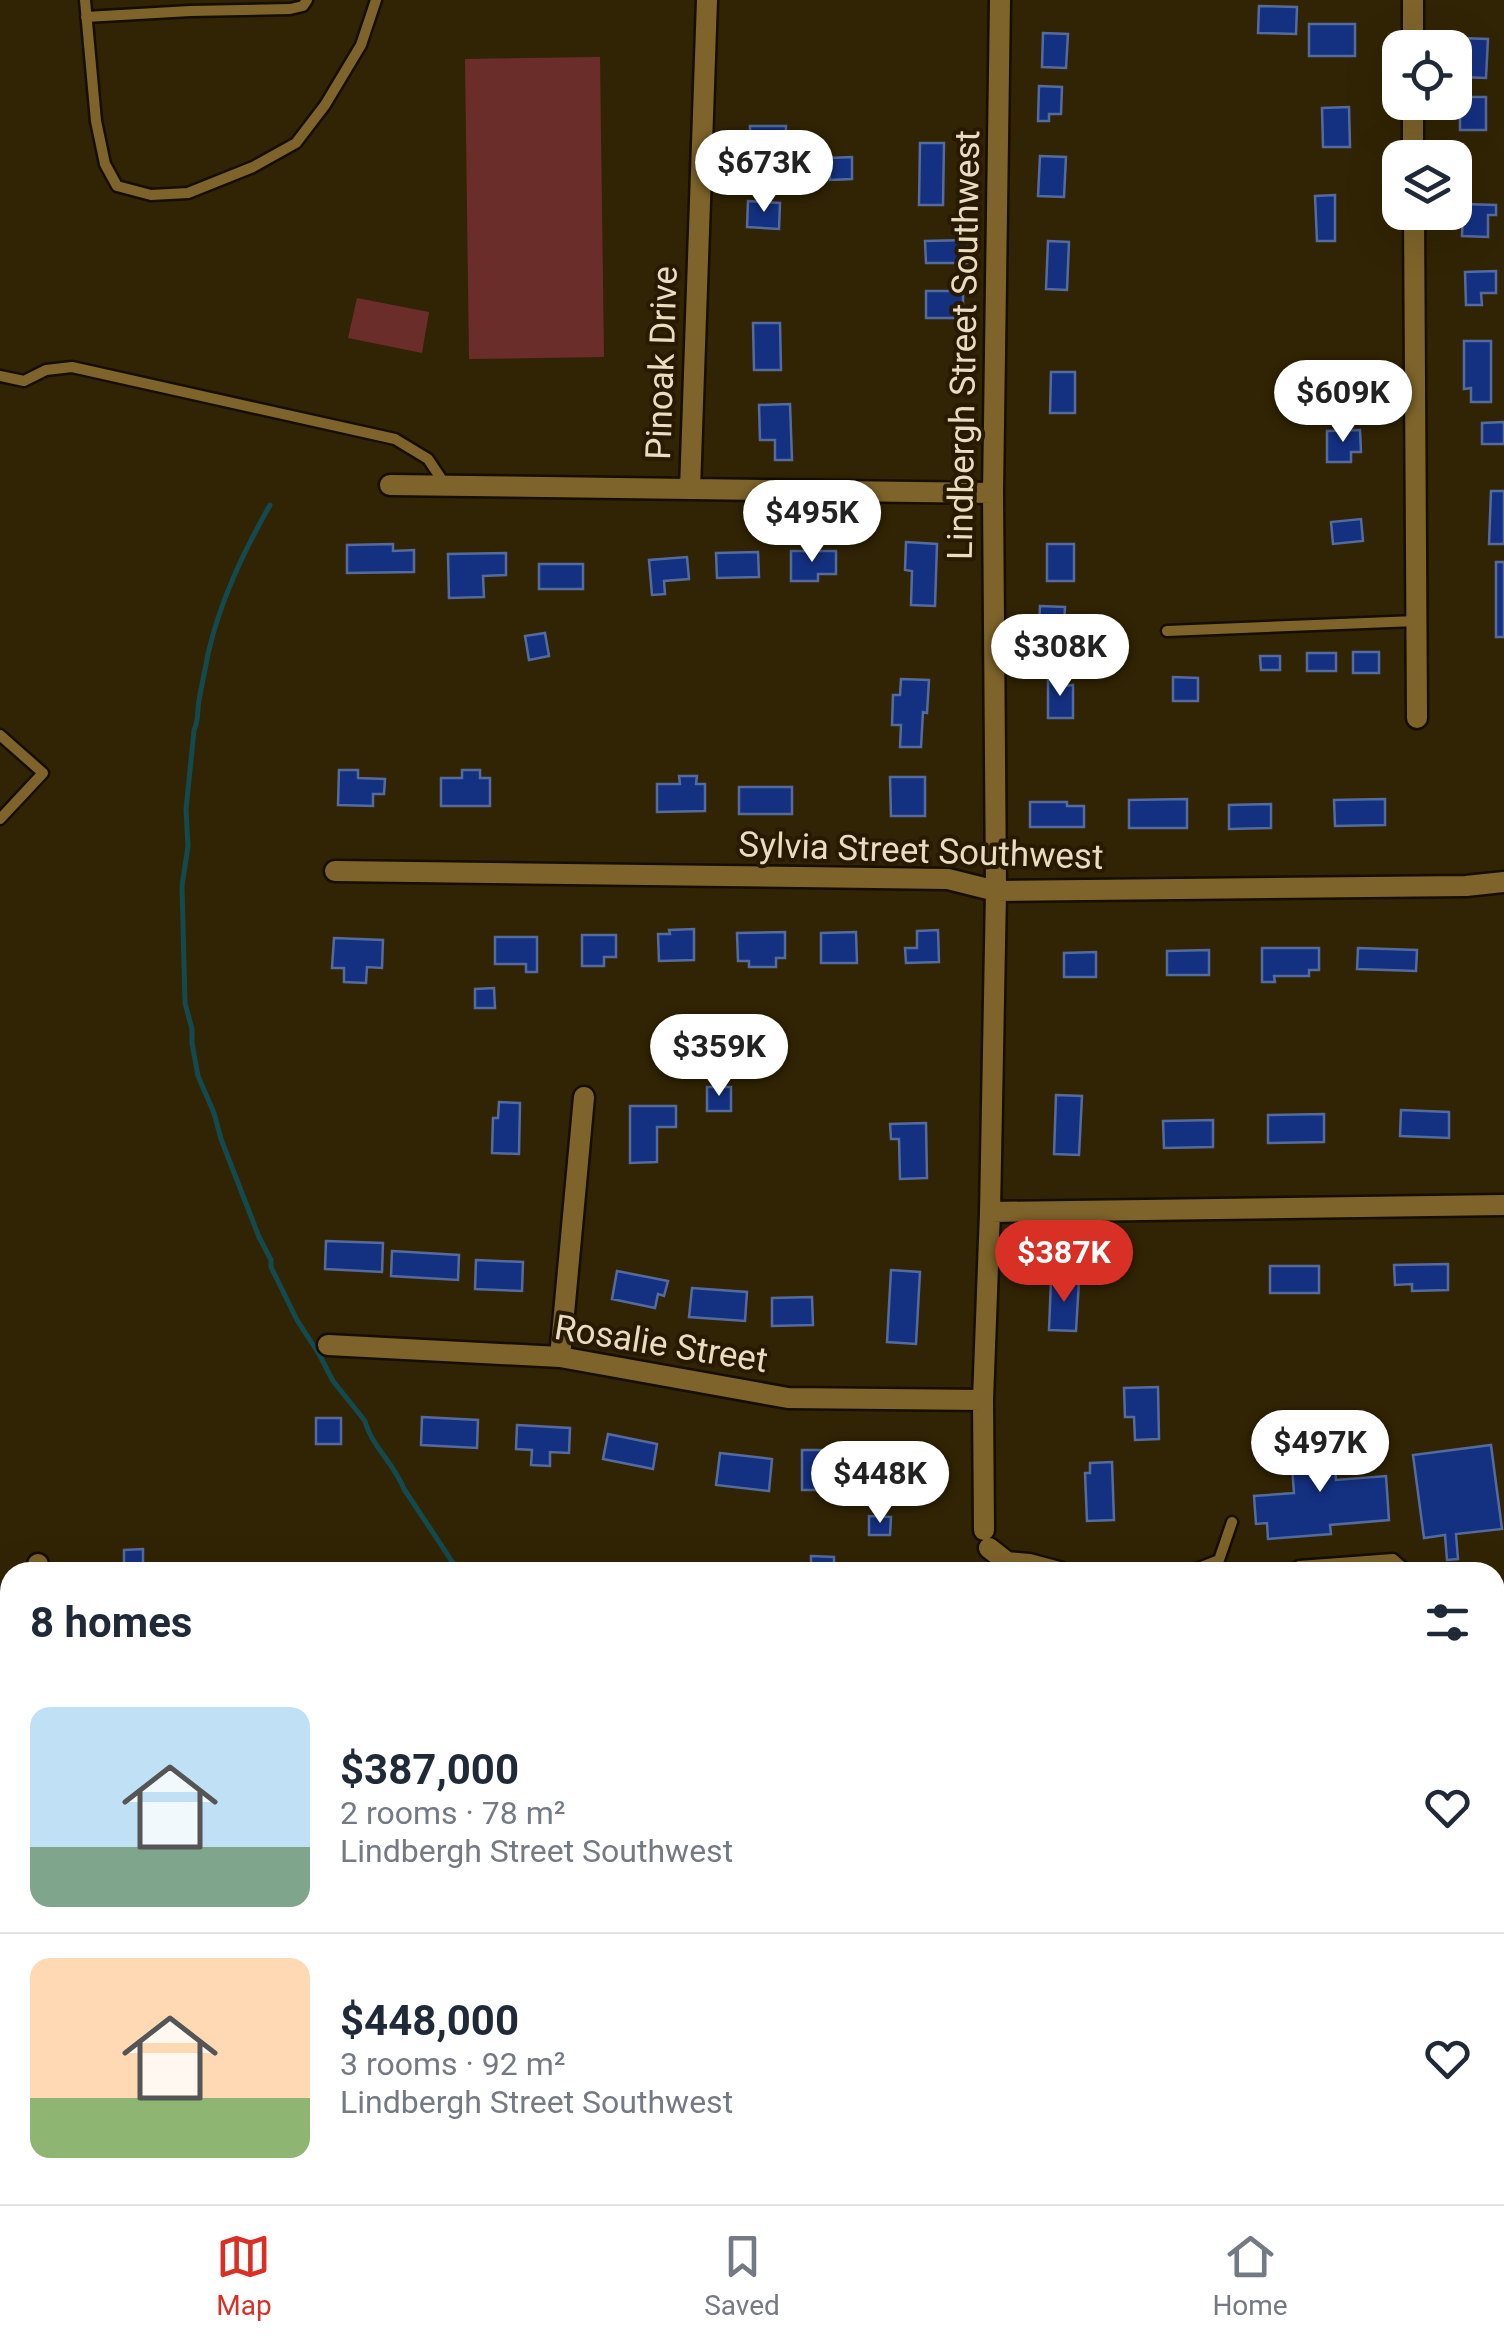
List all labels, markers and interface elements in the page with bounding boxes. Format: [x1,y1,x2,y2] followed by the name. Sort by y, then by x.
[1382,30,1472,230] map controls
[1382,30,1472,120] button: locate
[694,130,834,215] pin: $673K
[940,130,988,560] street label: Lindbergh Street Southwest
[1382,140,1472,230] button: layers
[717,143,811,181] text: $673K
[638,265,686,461] street label: Pinoak Drive
[1273,360,1413,445] pin: $609K
[1296,373,1390,411] text: $609K
[742,480,882,565] pin: $495K
[765,493,859,531] text: $495K
[990,614,1130,699] pin: $308K
[1013,627,1107,665] text: $308K
[738,824,1104,878] street label: Sylvia Street Southwest
[649,1014,789,1099] pin: $359K
[672,1027,766,1065] text: $359K
[994,1220,1134,1305] pin: $387K
[1017,1233,1111,1271] text: $387K
[552,1307,770,1381] street label: Rosalie Street
[1250,1410,1390,1495] pin: $497K
[1273,1423,1367,1461] text: $497K
[810,1441,950,1526] pin: $448K
[833,1454,927,1492] text: $448K
[1420,1595,1475,1650] icon: filters
[30,1598,192,1647] text: 8 homes
[340,1745,519,1794] text: $387,000
[110,1747,230,1867] icon: home
[1420,1780,1475,1835] icon: heart
[340,1794,565,1832] text: 2 rooms · 78 m²
[340,1832,733,1870] text: Lindbergh Street Southwest
[340,1996,519,2045] text: $448,000
[110,1998,230,2118] icon: home
[1420,2031,1475,2086] icon: heart
[340,2045,565,2083] text: 3 rooms · 92 m²
[340,2083,733,2121] text: Lindbergh Street Southwest
[216,2229,272,2322] tab: Map
[704,2229,780,2322] tab: Saved
[1212,2229,1288,2322] tab: Home

